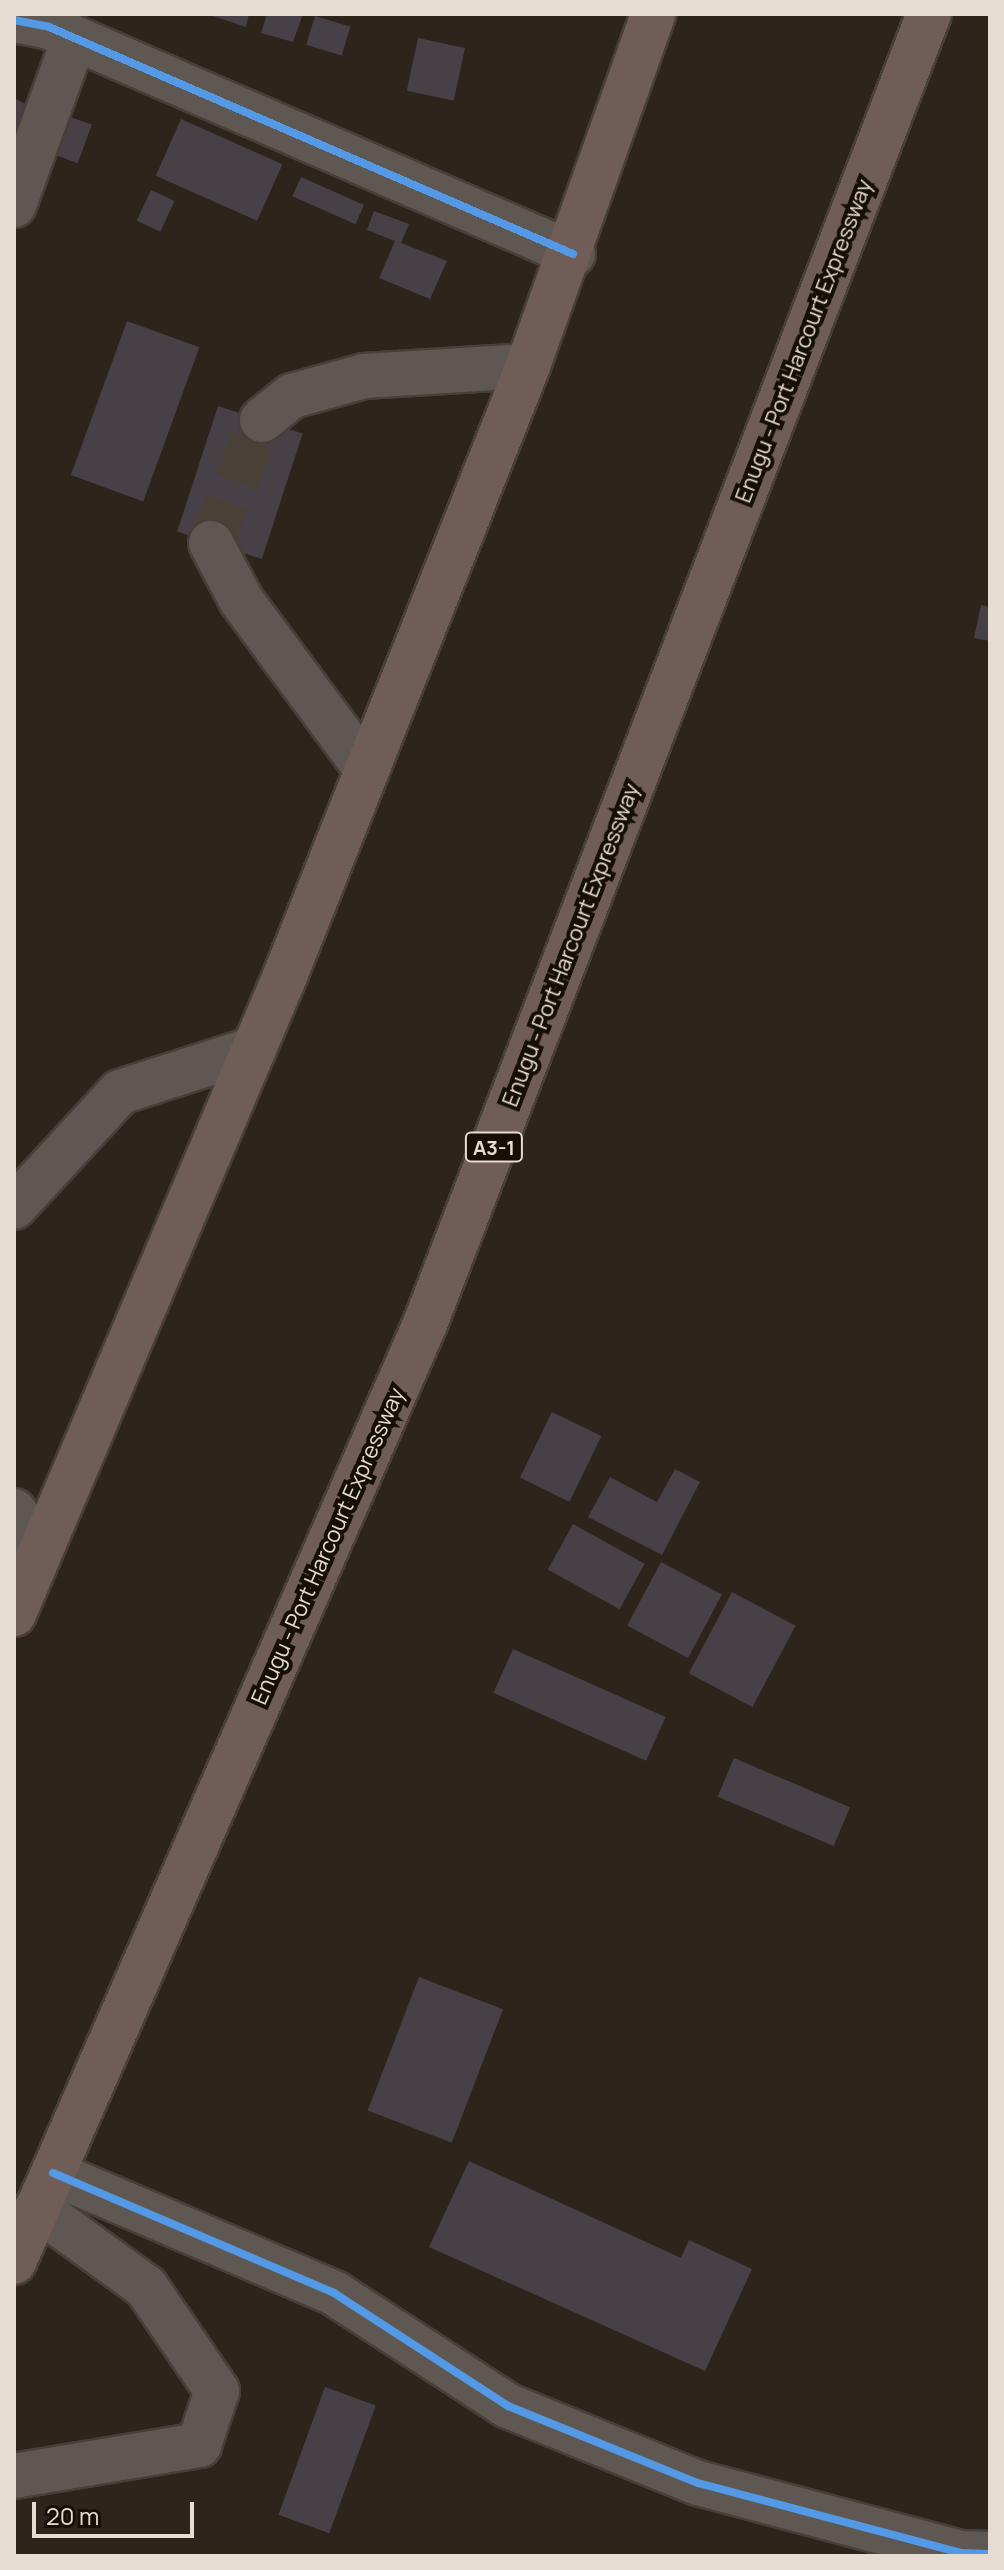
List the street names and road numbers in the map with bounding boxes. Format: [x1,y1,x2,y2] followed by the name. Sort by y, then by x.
[730,176,878,506] street label: Enugu - Port Harcourt Expressway
[497,780,645,1110] street label: Enugu - Port Harcourt Expressway
[464,1131,524,1163] road number: A3-1
[246,1383,410,1709] street label: Enugu - Port Harcourt Expressway

